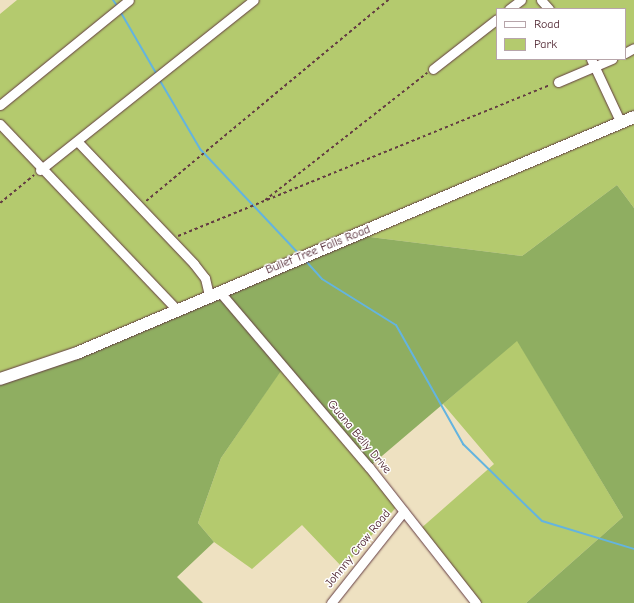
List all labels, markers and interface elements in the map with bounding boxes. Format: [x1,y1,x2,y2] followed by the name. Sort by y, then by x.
[496,8,626,60] legend
[534,17,560,31] text: Road
[534,37,557,51] text: Park
[264,222,372,278] street label: Bullet Tree Falls Road
[324,397,394,477] street label: Guana Belly Drive
[322,507,394,591] street label: Johnny Crow Road

